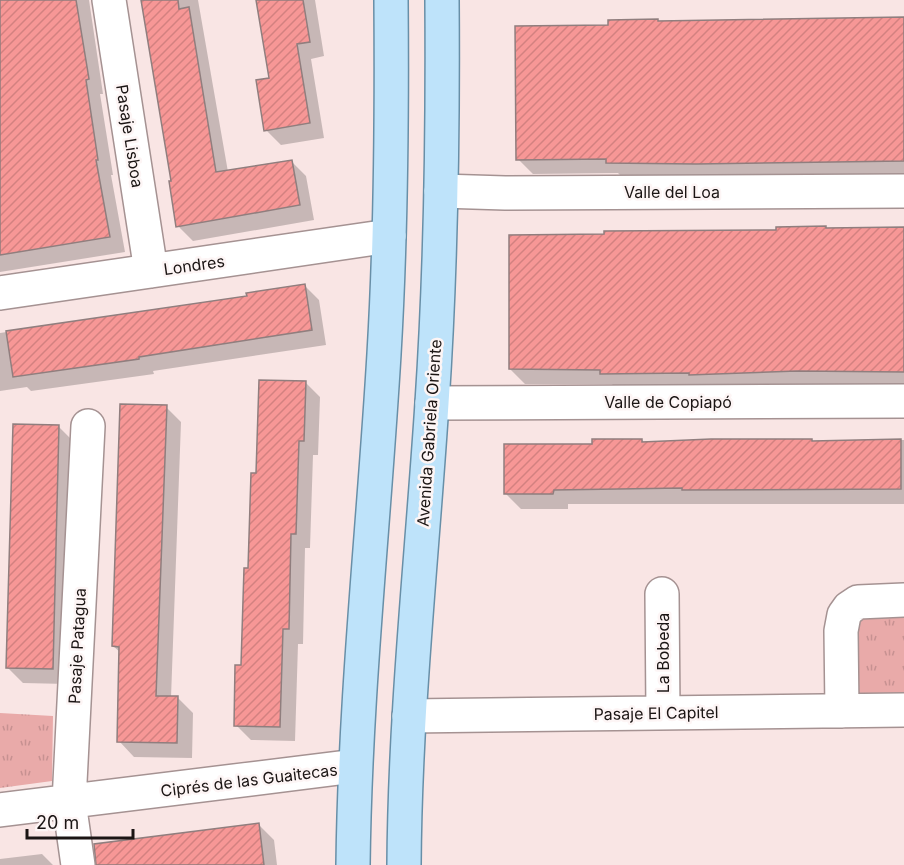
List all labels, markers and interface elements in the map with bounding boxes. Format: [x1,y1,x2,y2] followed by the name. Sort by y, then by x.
[112,83,148,189] street label: Pasaje Lisboa
[624,182,720,202] street label: Valle del Loa
[162,251,226,279] street label: Londres
[412,339,446,527] street label: Avenida Gabriela Oriente
[604,392,732,412] street label: Valle de Copiapó
[64,588,90,704] street label: Pasaje Patagua
[653,613,673,693] street label: La Bobeda
[593,702,719,724] street label: Pasaje El Capitel
[159,759,339,801] street label: Ciprés de las Guaitecas
[27,802,134,840] scale bar
[36,812,79,833] text: 20 m

